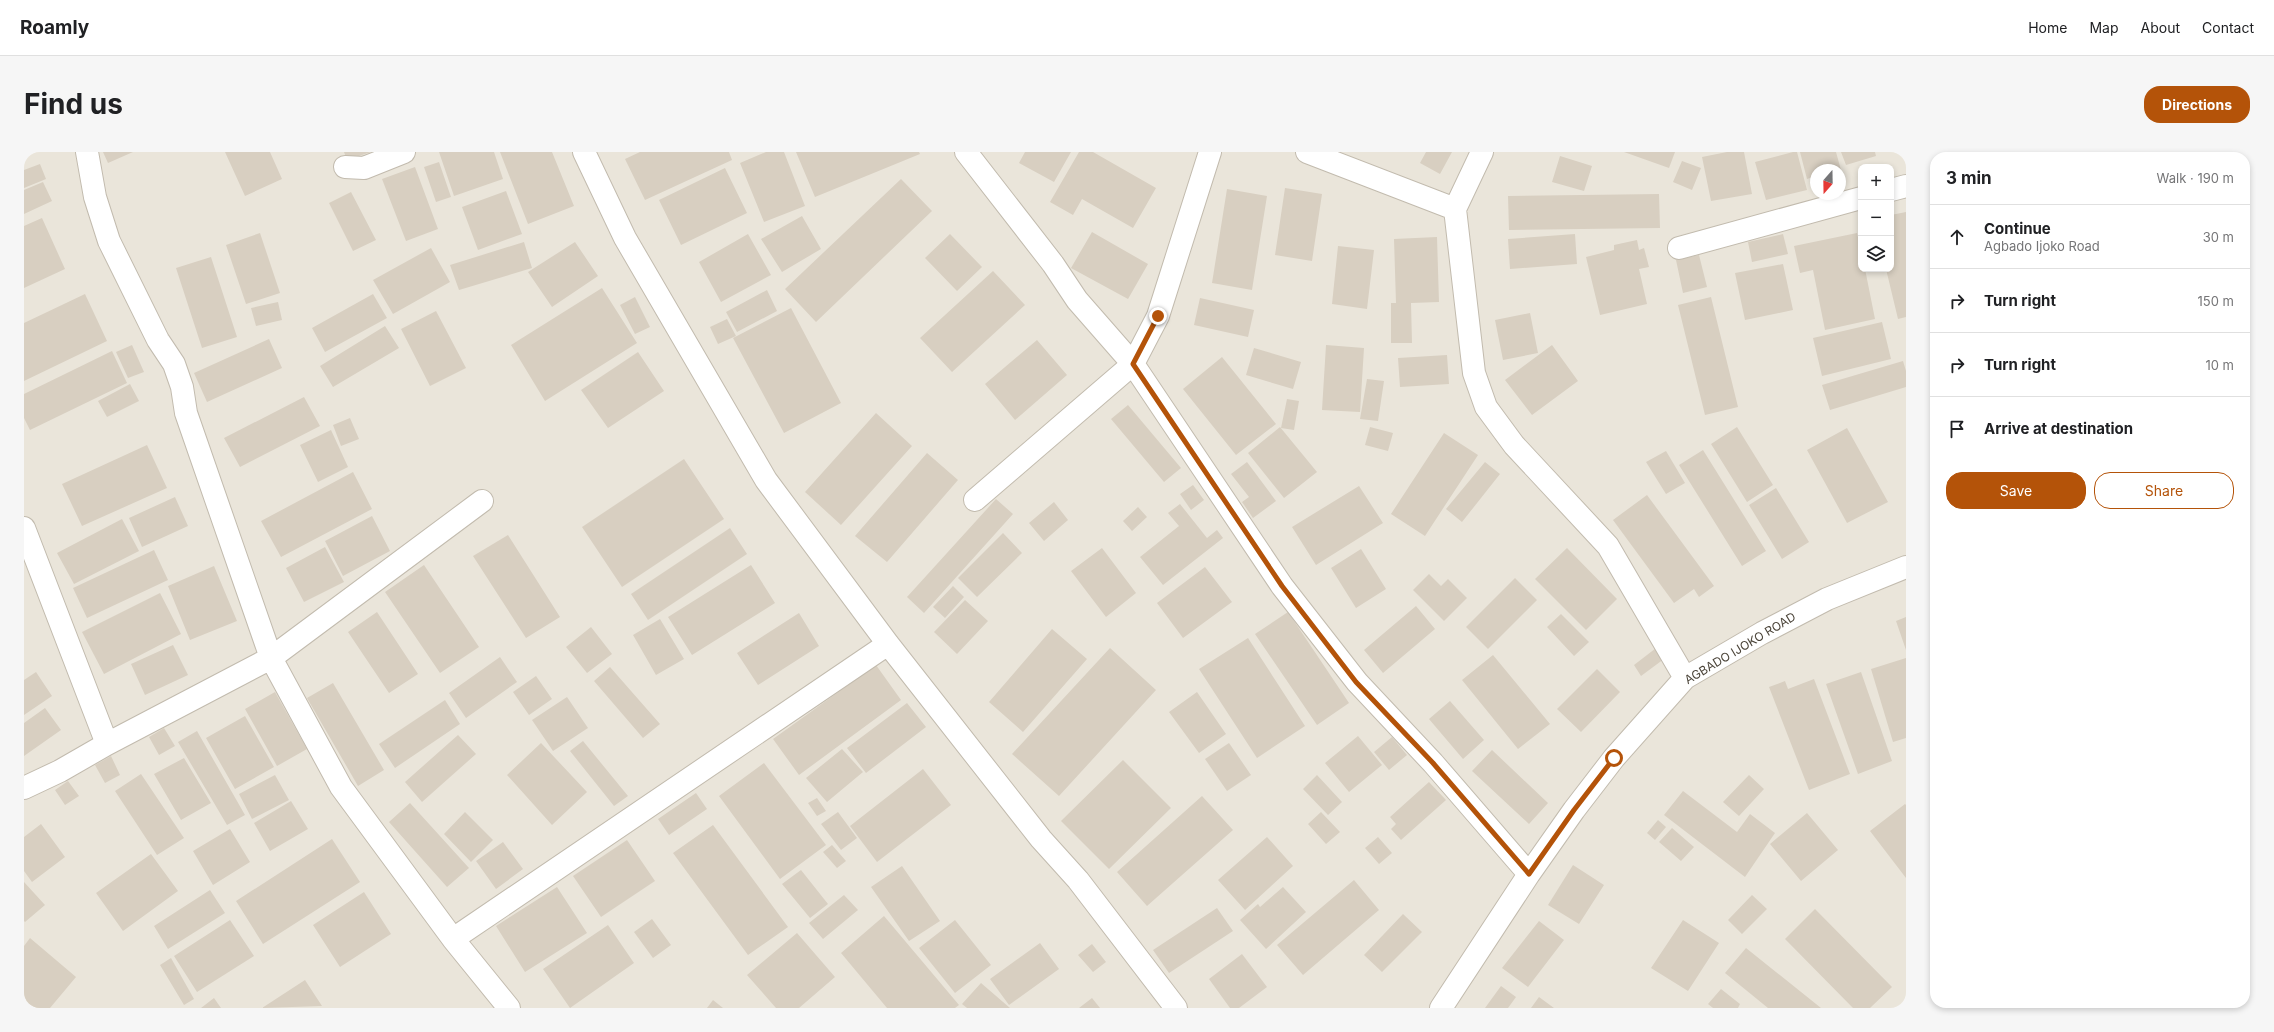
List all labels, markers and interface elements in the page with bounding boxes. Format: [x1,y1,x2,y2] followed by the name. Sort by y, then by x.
[20,16,89,39] text: Roamly
[2028,19,2067,36] text: Home
[2089,19,2119,36] text: Map
[2141,19,2180,36] text: About
[2202,19,2254,36] text: Contact
[2144,86,2250,123] button: Directions
[24,87,123,121] text: Find us
[1810,164,1846,200] north arrow
[1858,164,1894,272] map controls
[1858,164,1894,200] button: +
[1946,168,1992,188] text: 3 min
[2157,170,2234,186] text: Walk · 190 m
[1858,200,1894,236] button: −
[1984,219,2051,238] text: Continue
[1946,226,1968,248] icon: ahead
[2203,229,2234,245] text: 30 m
[1858,236,1894,272] button: layers
[1984,238,2100,254] text: Agbado Ijoko Road
[1946,290,1968,312] icon: right
[1984,291,2056,310] text: Turn right
[2198,293,2234,309] text: 150 m
[1149,307,1167,325] route end
[1946,354,1968,376] icon: right
[1984,355,2056,374] text: Turn right
[2205,357,2234,373] text: 10 m
[1946,418,1968,440] icon: arrive
[1984,419,2133,438] text: Arrive at destination
[1946,472,2086,509] button: Save
[2094,472,2234,509] button: Share
[1682,609,1798,687] street label: AGBADO IJOKO ROAD
[1605,749,1623,767] route start

